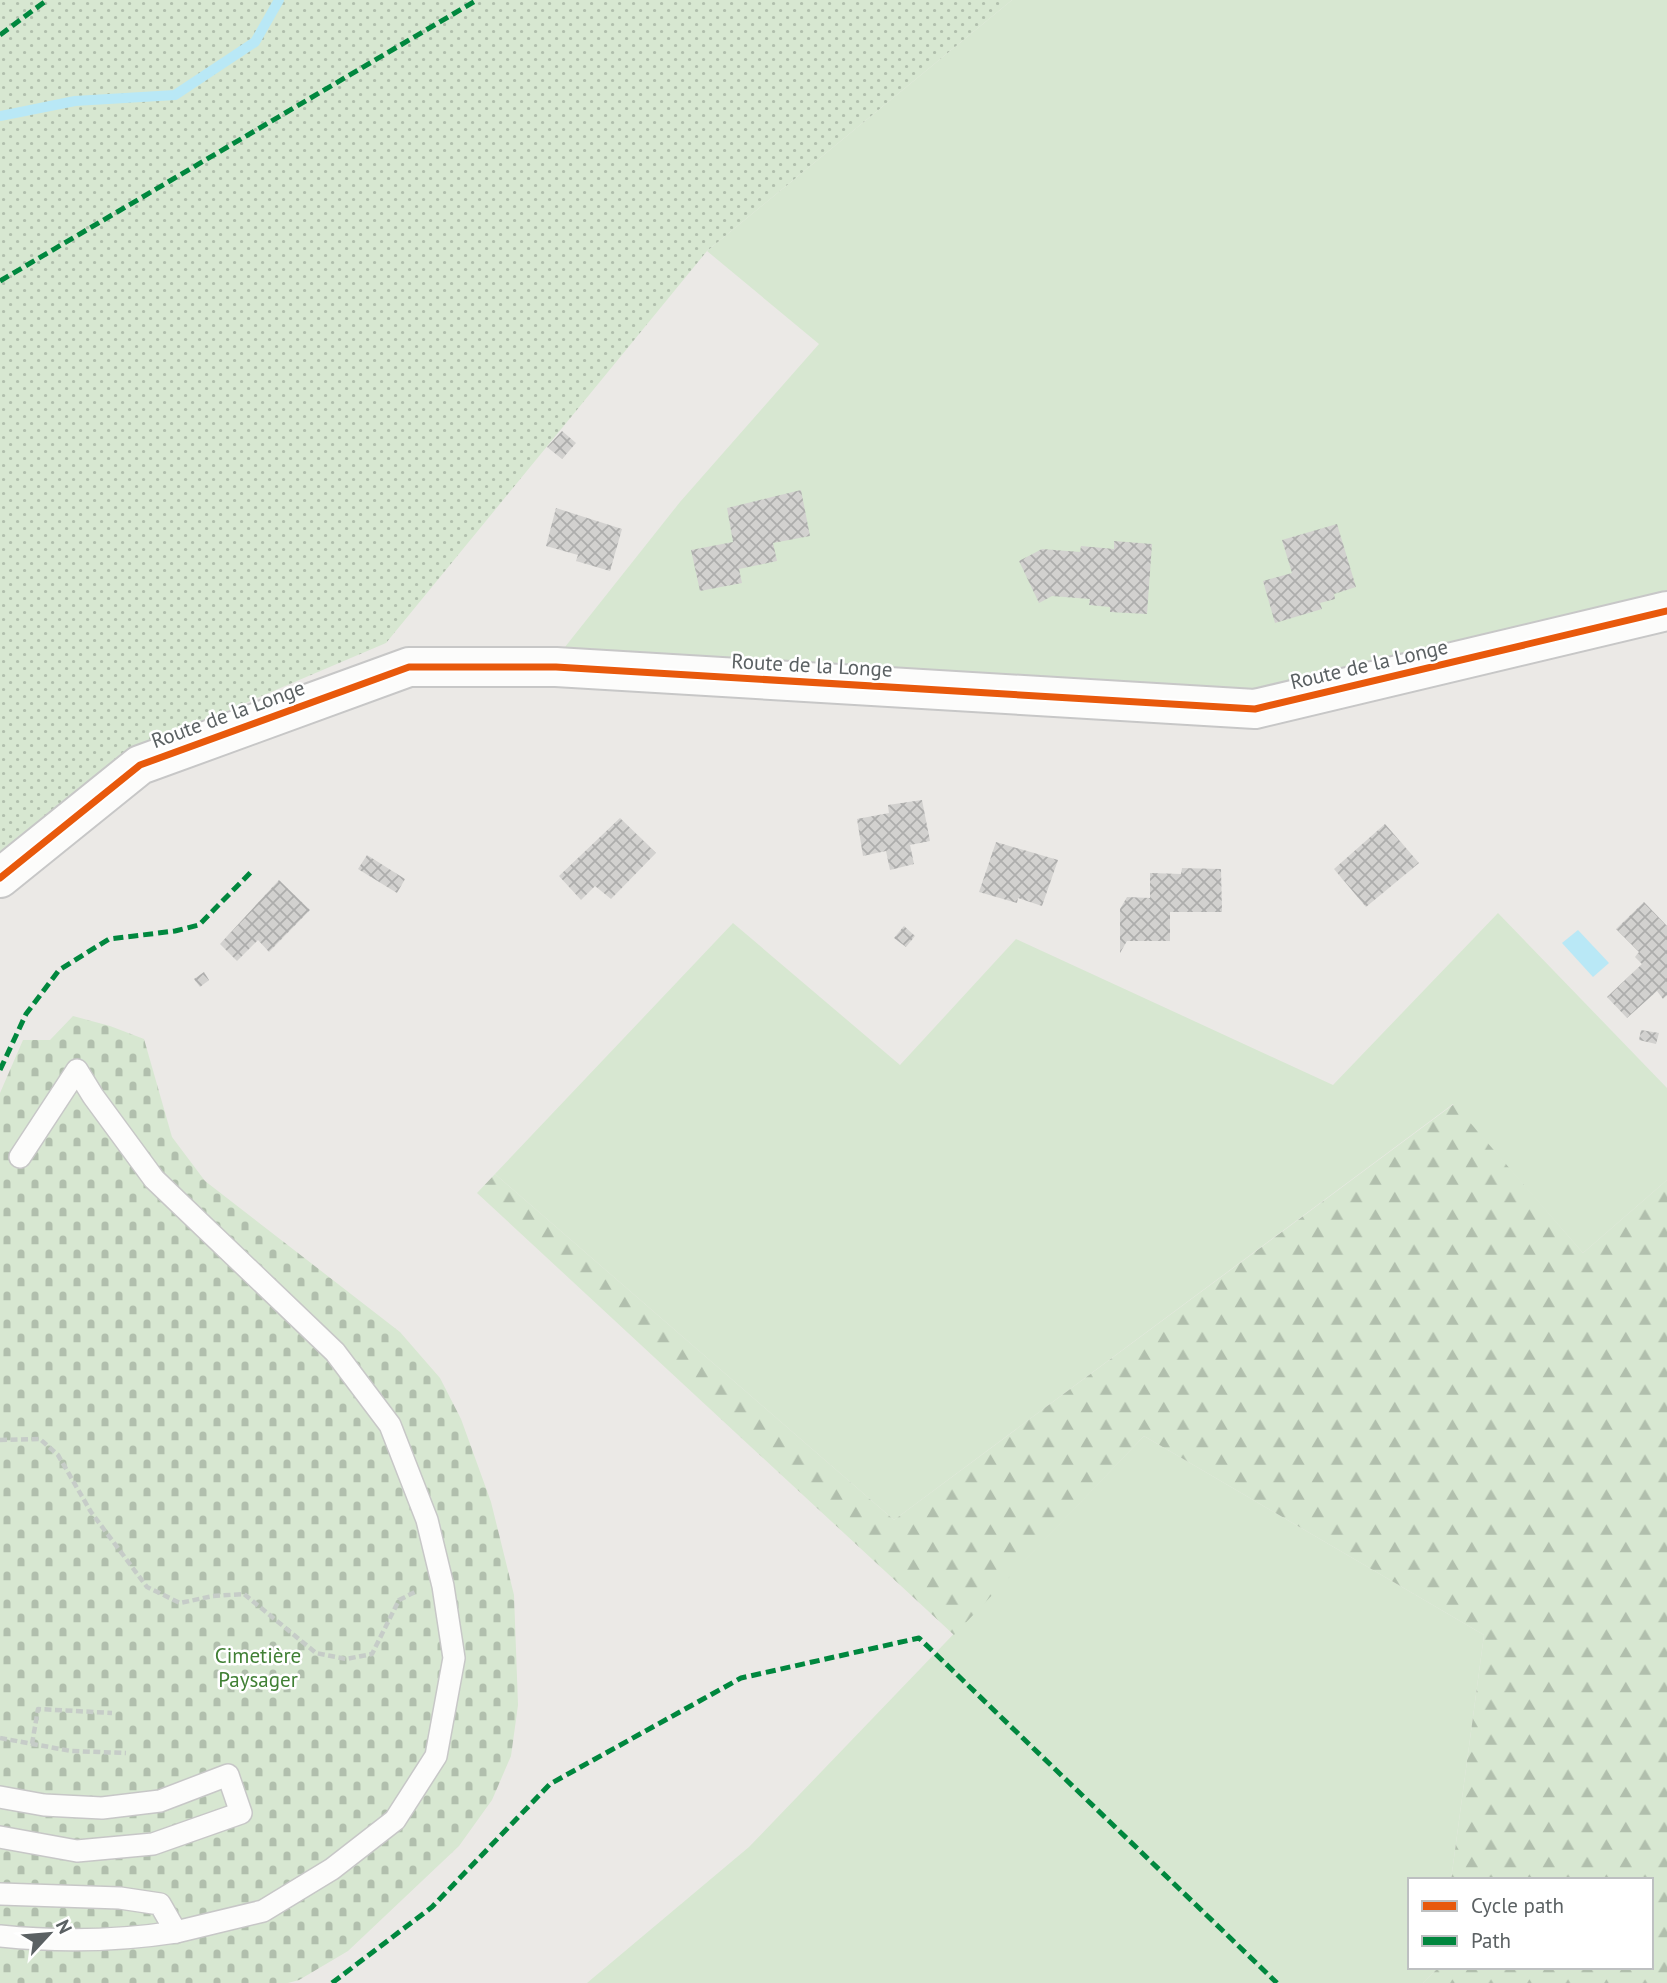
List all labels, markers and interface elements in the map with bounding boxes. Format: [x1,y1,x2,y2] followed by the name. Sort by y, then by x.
[1287,633,1451,695] street label: Route de la Longe
[731,647,893,683] street label: Route de la Longe
[148,674,308,754] street label: Route de la Longe
[215,1642,301,1693] park label: Cimetière Paysager
[1408,1878,1653,1969] legend
[1471,1892,1564,1919] text: Cycle path
[14,1899,84,1969] north arrow
[51,1916,78,1937] text: N
[1471,1927,1511,1954] text: Path

